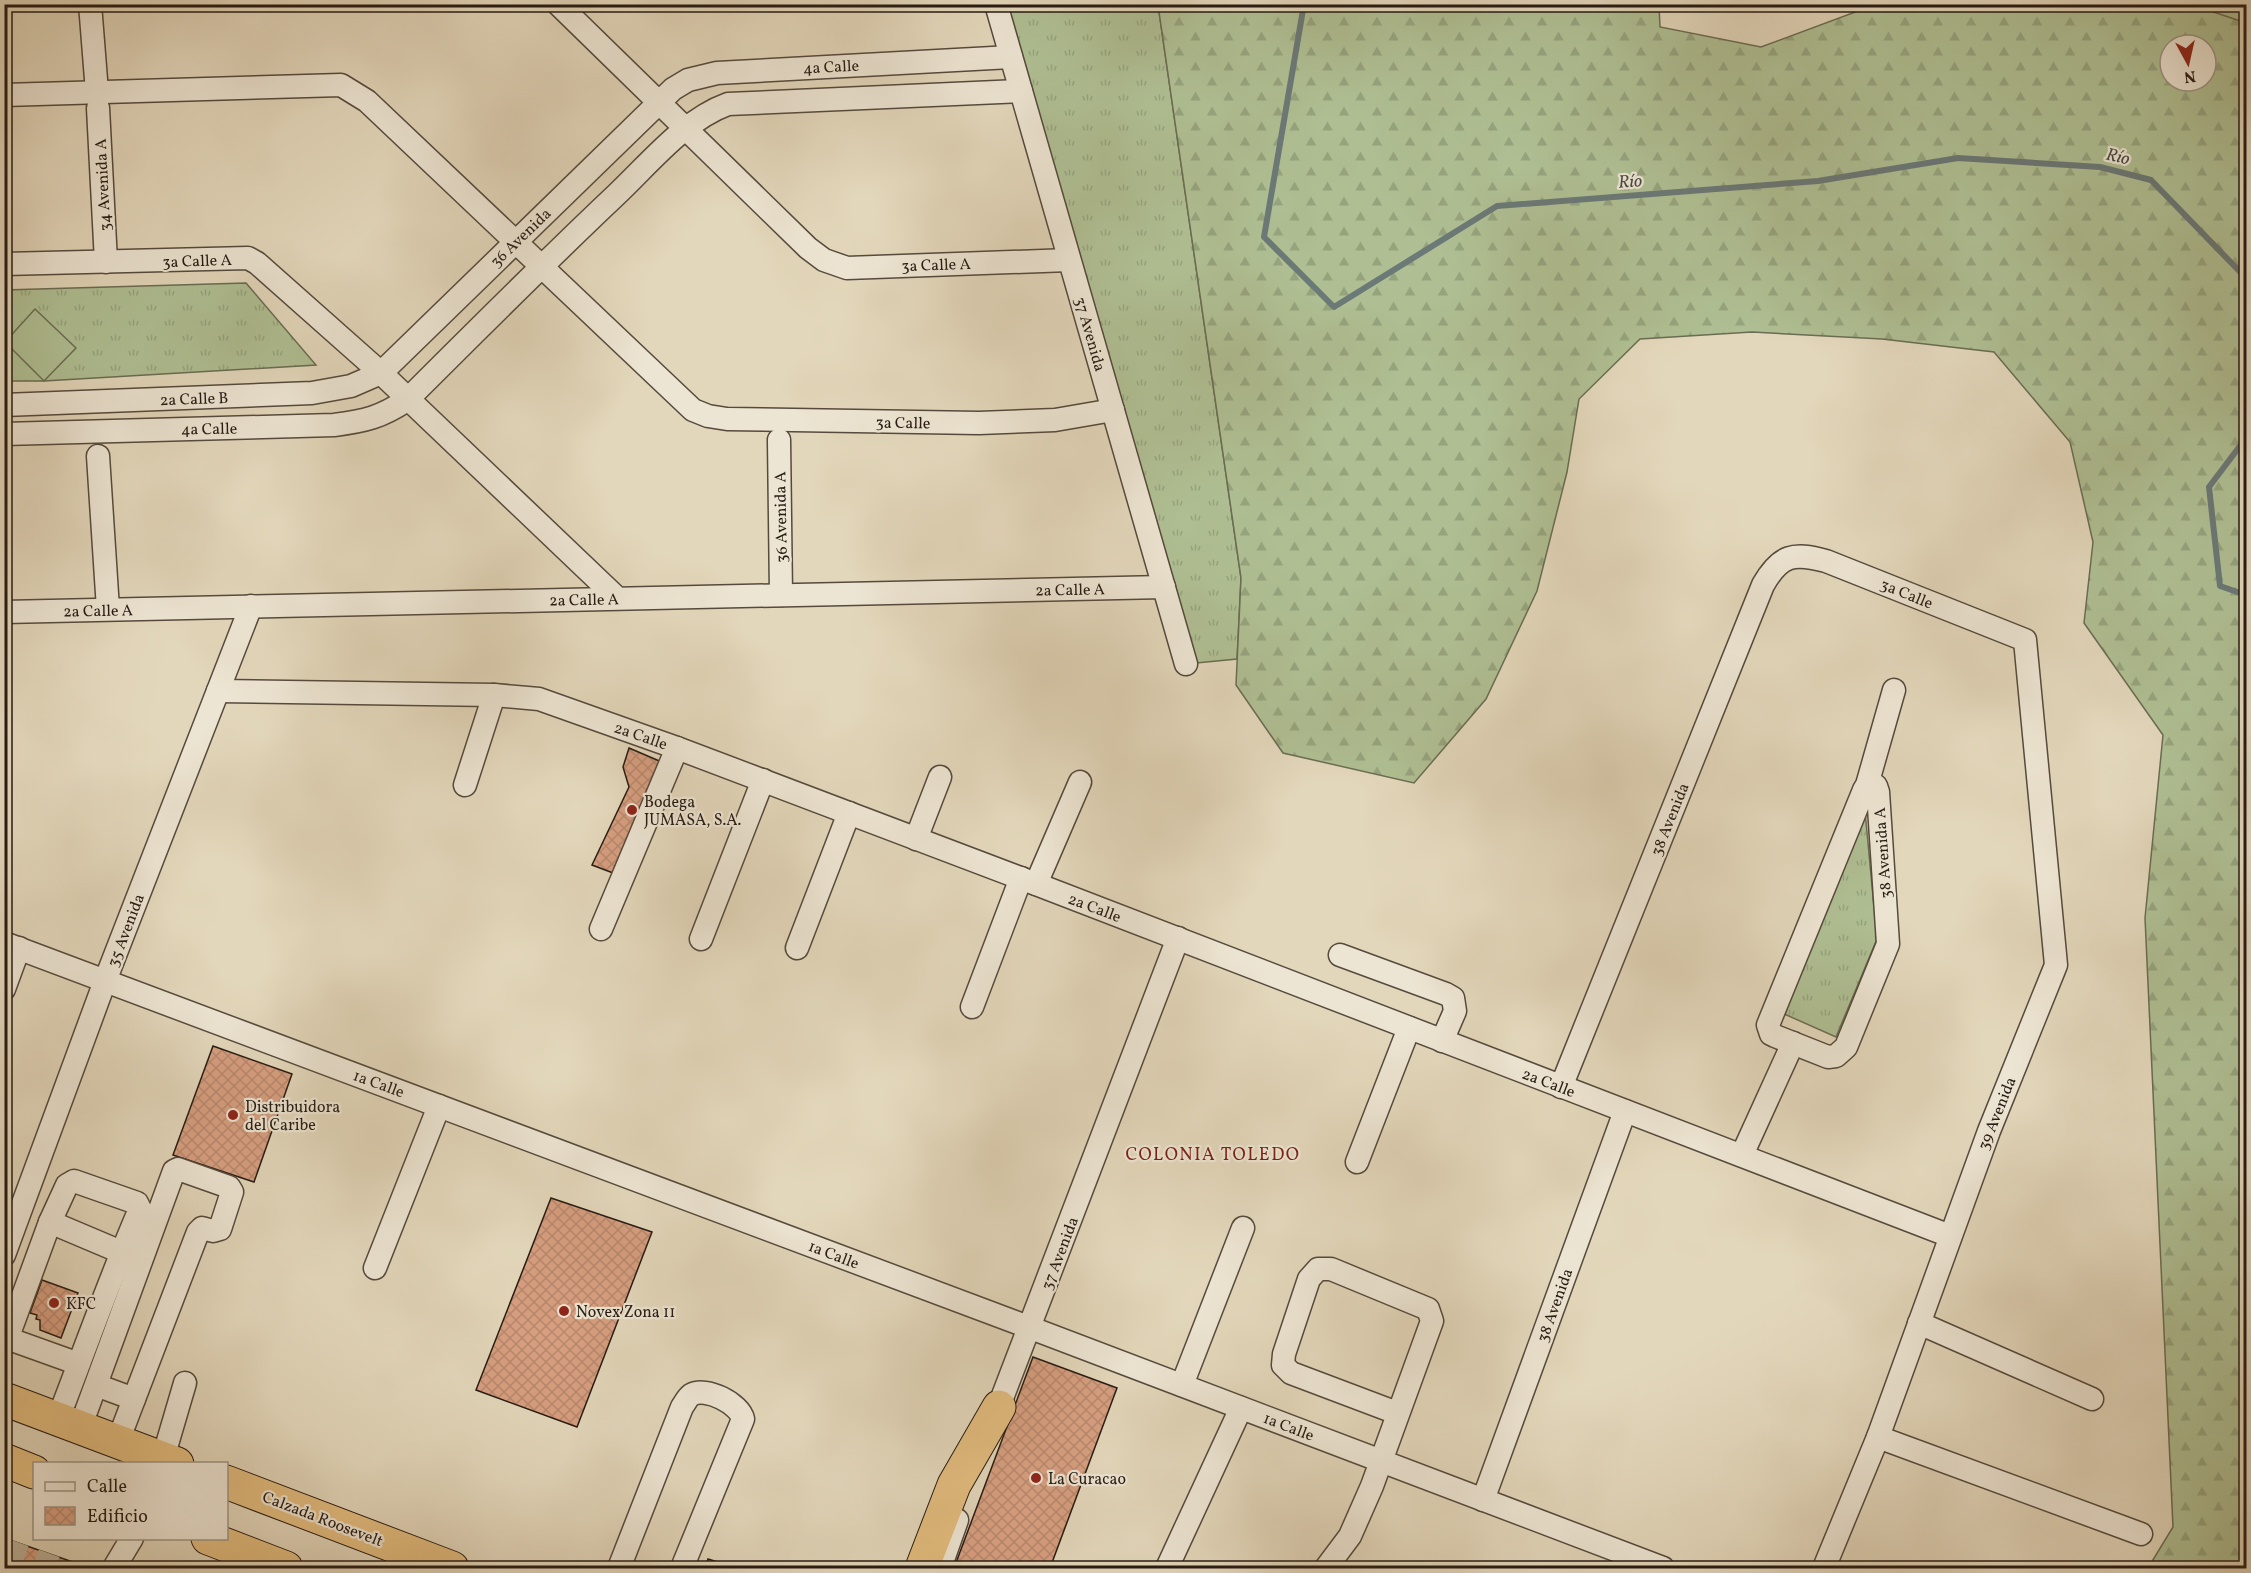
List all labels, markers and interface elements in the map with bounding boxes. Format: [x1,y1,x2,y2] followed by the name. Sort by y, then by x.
[2158,33,2218,93] north arrow
[802,56,860,80] street label: 4a Calle
[2182,64,2197,88] text: N
[91,138,117,232] street label: 34 Avenida A
[2103,143,2132,172] water label: Río
[1617,169,1643,196] water label: Río
[486,204,557,273] street label: 36 Avenida
[162,250,232,274] street label: 3a Calle A
[901,254,971,278] street label: 3a Calle A
[1068,295,1110,374] street label: 37 Avenida
[159,388,229,412] street label: 2a Calle B
[875,413,931,435] street label: 3a Calle
[181,419,237,441] street label: 4a Calle
[770,471,794,563] street label: 36 Avenida A
[1877,574,1936,615] street label: 3a Calle
[1035,579,1105,603] street label: 2a Calle A
[549,589,619,613] street label: 2a Calle A
[63,600,133,624] street label: 2a Calle A
[611,717,670,756] street label: 2a Calle
[1646,780,1696,860] street label: 38 Avenida
[644,792,741,832] place label: Bodega JUMASA, S.A.
[625,803,639,817] marker: Bodega JUMASA, S.A.
[1870,806,1898,899] street label: 38 Avenida A
[1065,889,1124,929] street label: 2a Calle
[103,891,151,970] street label: 35 Avenida
[1519,1064,1578,1104] street label: 2a Calle
[350,1065,407,1104] street label: 1a Calle
[1973,1074,2022,1154] street label: 39 Avenida
[245,1097,340,1137] place label: Distribuidora del Caribe
[226,1108,240,1122] marker: Distribuidora del Caribe
[1126,1143,1300,1168] district label: COLONIA TOLEDO
[1037,1214,1085,1293] street label: 37 Avenida
[805,1236,862,1276] street label: 1a Calle
[1532,1266,1579,1346] street label: 38 Avenida
[66,1294,96,1316] place label: KFC
[47,1296,61,1310] marker: KFC
[576,1302,675,1324] place label: Novex Zona 11
[557,1304,571,1318] marker: Novex Zona 11
[1260,1408,1317,1448] street label: 1a Calle
[33,1462,228,1540] legend
[1048,1469,1126,1491] place label: La Curacao
[1029,1471,1043,1485] marker: La Curacao
[87,1475,127,1500] text: Calle
[259,1487,386,1553] street label: Calzada Roosevelt
[87,1505,148,1530] text: Edificio

